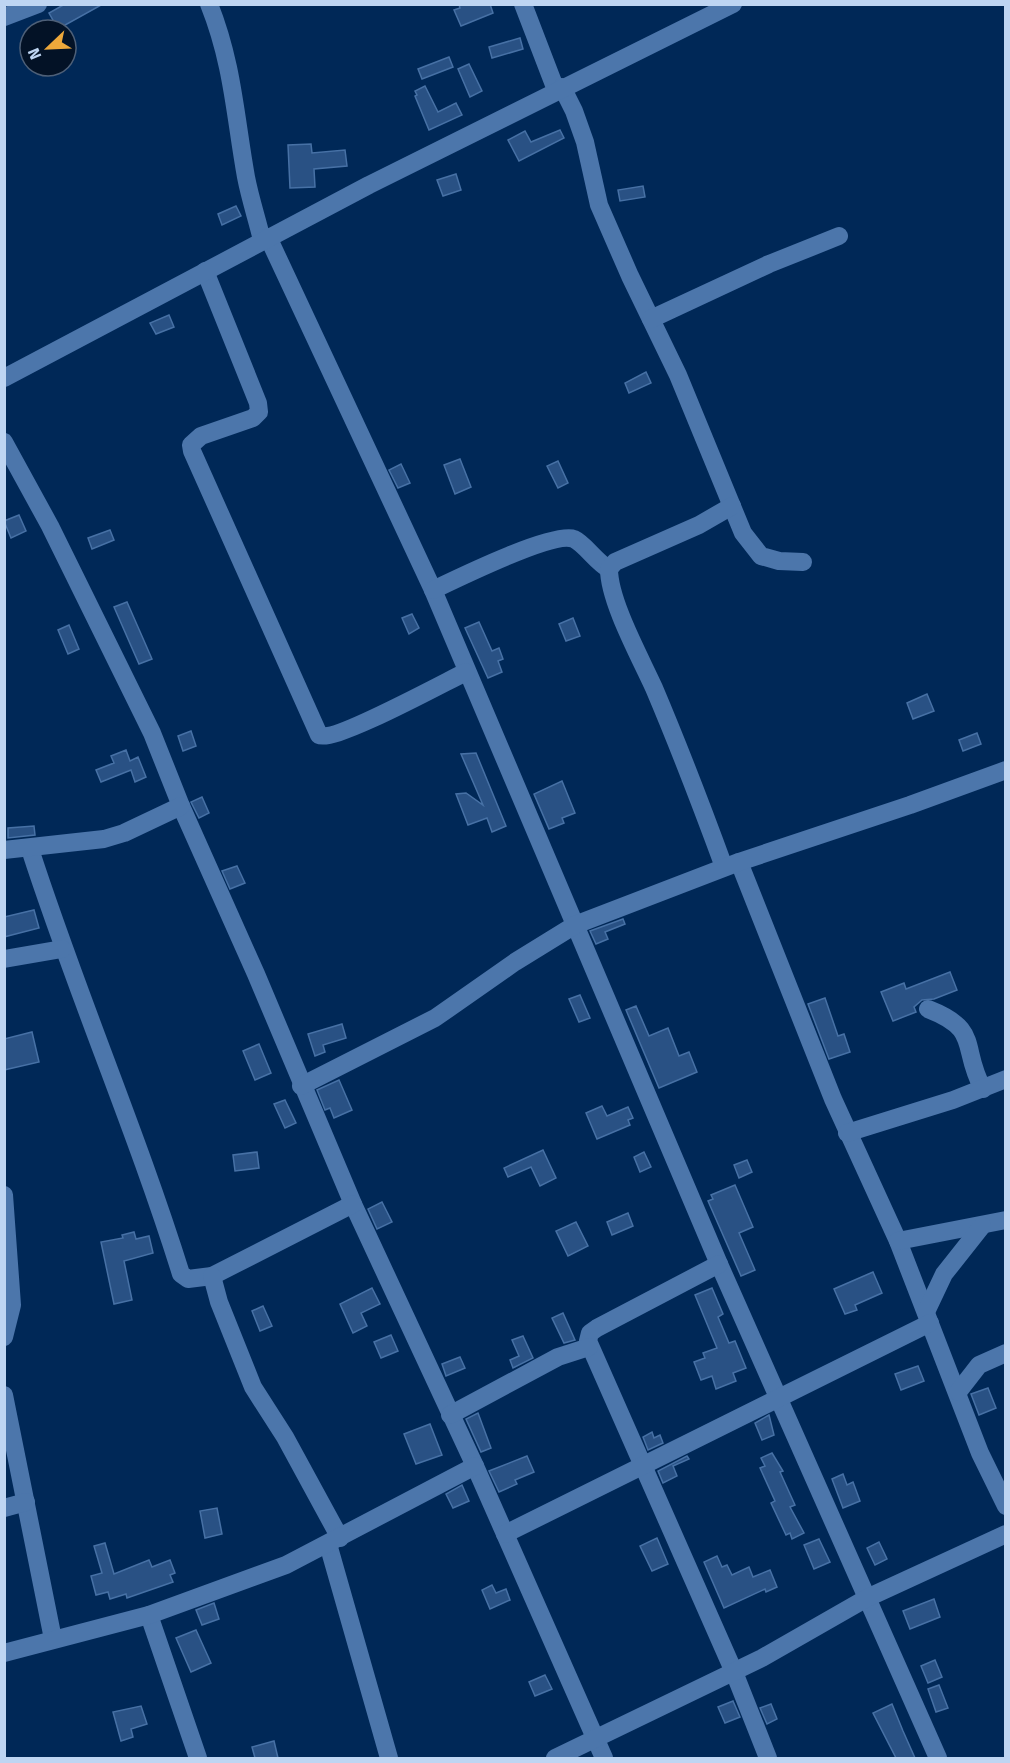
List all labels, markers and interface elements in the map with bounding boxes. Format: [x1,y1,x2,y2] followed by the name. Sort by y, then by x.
[18,18,78,78] north arrow
[24,45,45,62] text: N

